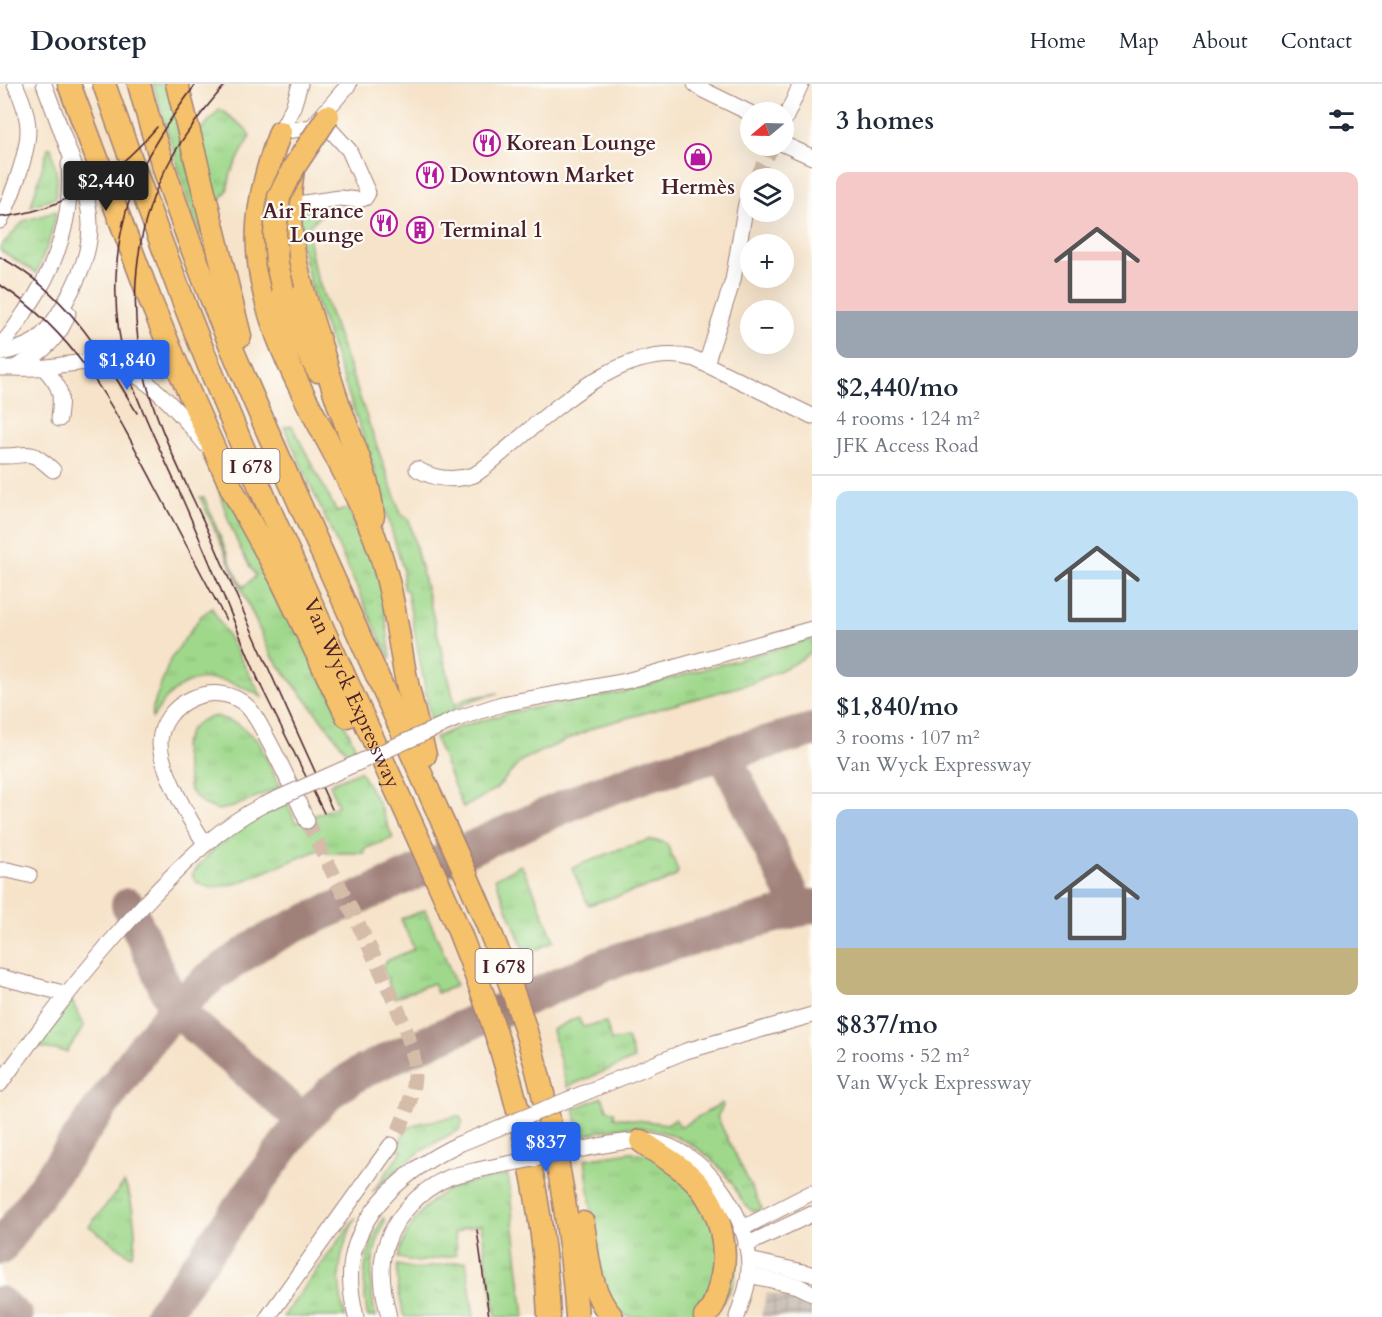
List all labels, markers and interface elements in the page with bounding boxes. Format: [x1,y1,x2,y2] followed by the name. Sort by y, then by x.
[30,22,147,60] text: Doorstep
[1030,27,1086,56] text: Home
[1119,27,1159,56] text: Map
[1192,27,1248,56] text: About
[1281,27,1352,56] text: Contact
[740,102,794,156] north arrow
[740,102,794,354] map controls
[836,103,934,138] text: 3 homes
[1325,104,1358,137] icon: filters
[472,128,502,158] restaurant icon: Korean Lounge
[506,129,656,158] place label: Korean Lounge
[683,142,713,172] shop icon: Hermès
[415,160,445,190] restaurant icon: Downtown Market
[57,161,155,212] pin: $2,440
[450,161,635,190] place label: Downtown Market
[77,167,135,194] text: $2,440
[740,168,794,222] button: layers
[661,173,735,202] place label: Hermès
[262,197,364,250] place label: Air France Lounge
[369,208,399,238] restaurant icon: Air France Lounge
[1043,211,1151,319] icon: home
[405,215,435,245] building icon: Terminal 1
[440,216,543,245] place label: Terminal 1
[740,234,794,288] button: +
[740,300,794,354] button: −
[78,340,176,391] pin: $1,840
[98,346,156,373] text: $1,840
[836,370,959,405] text: $2,440/mo
[836,405,980,432] text: 4 rooms · 124 m²
[836,432,979,459] text: JFK Access Road
[222,449,280,483] road number: I 678
[1043,530,1151,638] icon: home
[296,594,407,793] street label: Van Wyck Expressway
[836,689,959,724] text: $1,840/mo
[836,724,980,751] text: 3 rooms · 107 m²
[836,751,1032,778] text: Van Wyck Expressway
[1043,848,1151,956] icon: home
[476,949,532,983] road number: I 678
[836,1007,938,1042] text: $837/mo
[836,1042,969,1069] text: 2 rooms · 52 m²
[836,1069,1032,1096] text: Van Wyck Expressway
[510,1122,582,1173] pin: $837
[526,1128,566,1155] text: $837

